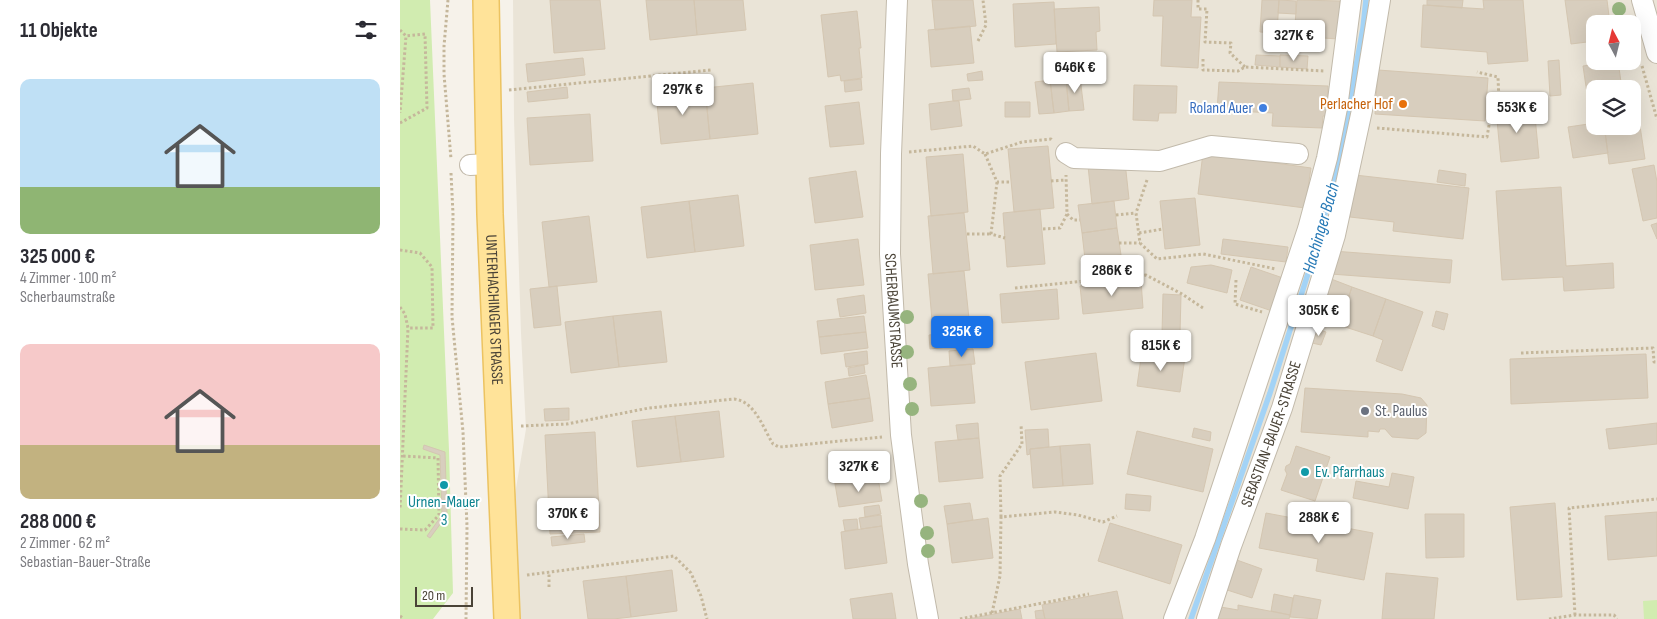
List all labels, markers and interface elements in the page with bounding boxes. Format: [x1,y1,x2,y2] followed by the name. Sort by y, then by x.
[1586,15,1641,70] north arrow
[1586,15,1641,135] map controls
[352,16,380,44] icon: filters
[20,18,98,43] text: 11 Objekte
[1253,20,1335,62] pin: 327K €
[1274,26,1314,45] text: 327K €
[1034,52,1116,94] pin: 646K €
[1054,58,1096,77] text: 646K €
[642,74,724,116] pin: 297K €
[663,80,703,99] text: 297K €
[1586,80,1641,135] button: layers
[1476,92,1558,134] pin: 553K €
[1320,95,1393,114] place label: Perlacher Hof
[1397,98,1409,110] marker: Perlacher Hof
[1497,98,1537,117] text: 553K €
[1189,99,1253,118] place label: Roland Auer
[1257,102,1269,114] marker: Roland Auer
[155,111,245,201] icon: home
[1298,180,1344,276] water label: Hachinger Bach
[481,234,507,386] street label: UNTERHACHINGER STRASSE
[20,244,95,269] text: 325 000 €
[880,253,906,369] street label: SCHERBAUMSTRASSE
[1071,254,1153,297] pin: 286K €
[1092,261,1132,280] text: 286K €
[20,269,116,288] text: 4 Zimmer · 100 m²
[20,288,115,307] text: Scherbaumstraße
[1278,294,1360,337] pin: 305K €
[1299,301,1339,320] text: 305K €
[921,316,1003,358] pin: 325K €
[942,322,982,341] text: 325K €
[1120,330,1202,372] pin: 815K €
[1141,336,1181,355] text: 815K €
[1237,359,1305,509] street label: SEBASTIAN-BAUER-STRASSE
[155,376,245,466] icon: home
[1375,402,1428,421] place label: St. Paulus
[1359,405,1371,417] marker: St. Paulus
[818,450,900,493] pin: 327K €
[839,457,879,476] text: 327K €
[1315,463,1385,482] place label: Ev. Pfarrhaus
[1299,466,1311,478] marker: Ev. Pfarrhaus
[438,479,450,491] marker: Urnen-Mauer 3
[408,493,480,530] place label: Urnen-Mauer 3
[527,498,609,540] pin: 370K €
[1278,502,1360,544] pin: 288K €
[548,504,588,523] text: 370K €
[1299,508,1339,527] text: 288K €
[20,509,96,534] text: 288 000 €
[20,534,110,553] text: 2 Zimmer · 62 m²
[20,553,151,572] text: Sebastian-Bauer-Straße
[415,584,472,607] scale bar
[422,587,445,604] text: 20 m

